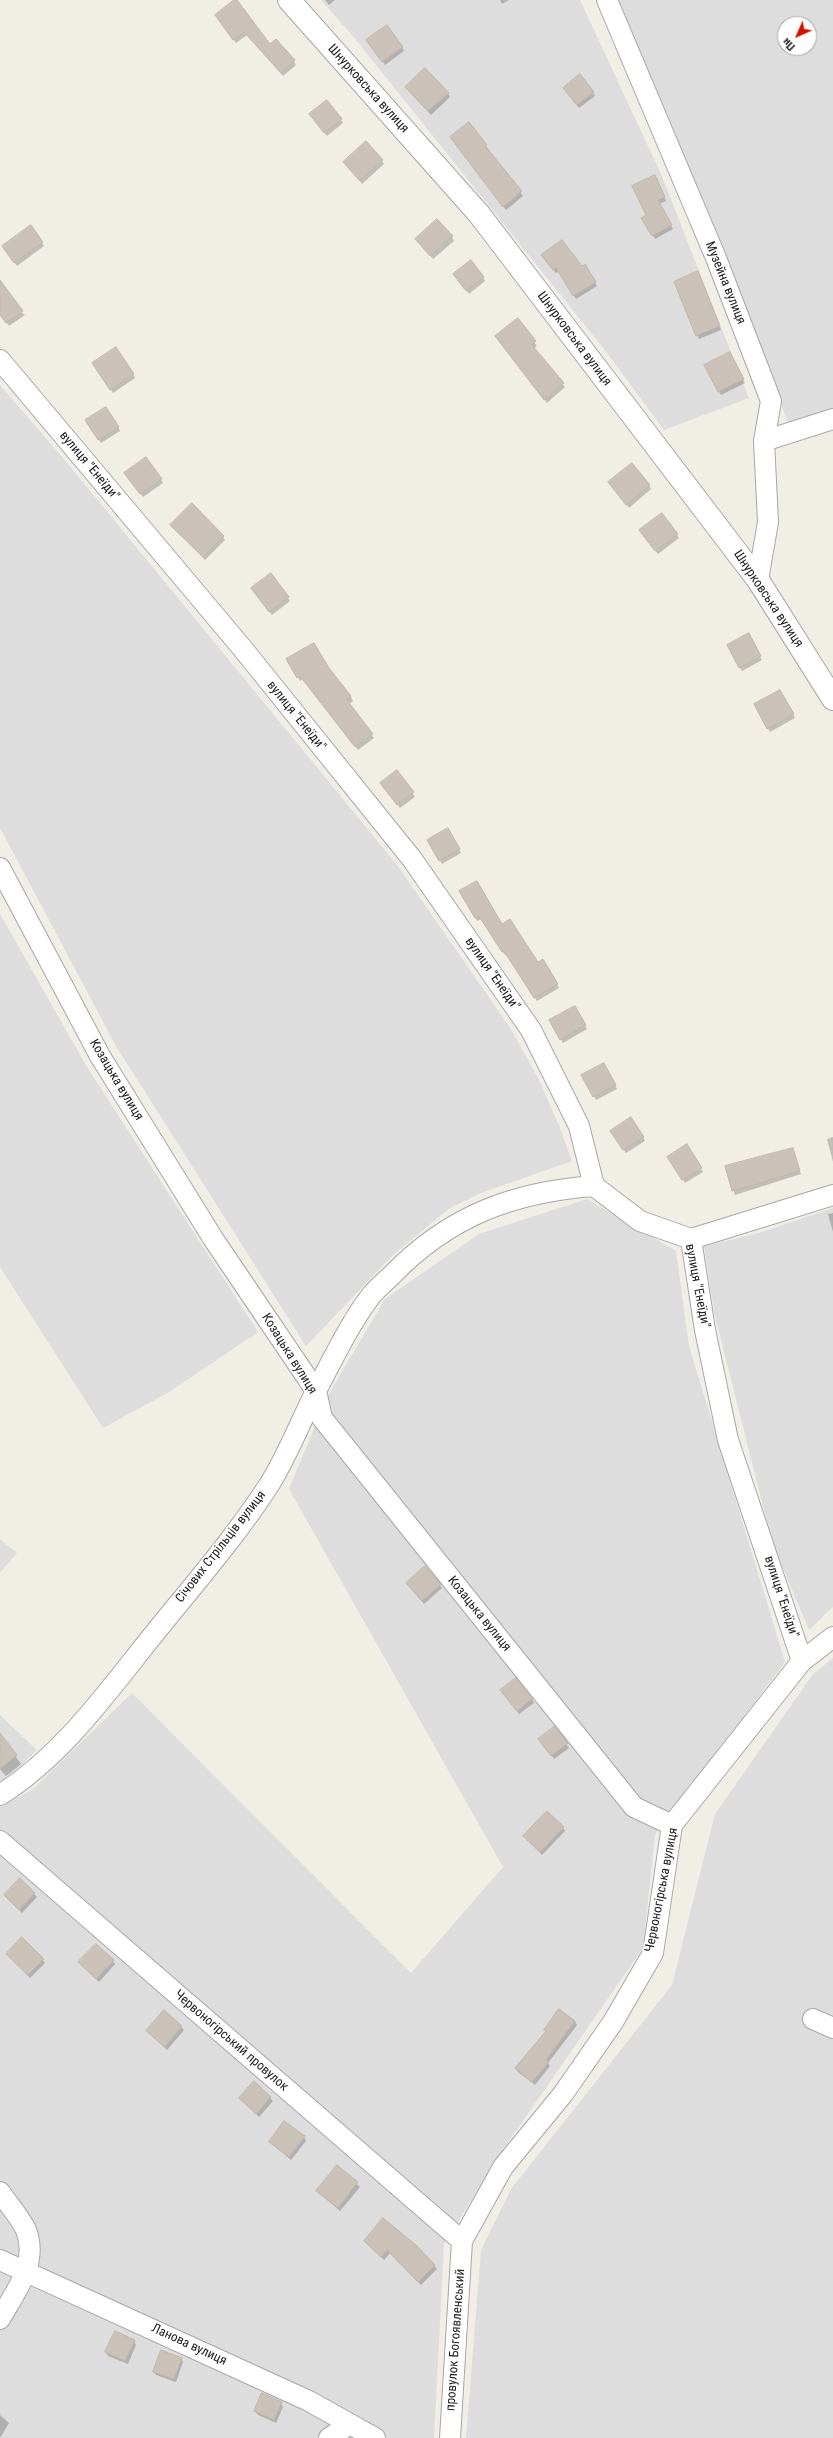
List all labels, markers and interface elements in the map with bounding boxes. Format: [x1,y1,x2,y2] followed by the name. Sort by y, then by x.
[777,16,817,56] north arrow
[780,35,798,53] text: Пн
[324,41,412,137] street label: Шнурковська вулиця
[701,239,749,327] street label: Музейна вулиця
[533,289,615,389] street label: Шнурковська вулиця
[56,428,122,504] street label: вулиця "Енеїди"
[730,547,806,651] street label: Шнурковська вулиця
[263,678,329,754] street label: вулиця "Енеїди"
[461,935,523,1013] street label: вулиця "Енеїди"
[86,1036,146,1124] street label: Козацька вулиця
[681,1243,713,1329] street label: вулиця "Енеїди"
[258,1311,320,1397] street label: Козацька вулиця
[173,1488,269,1606] street label: Січових Стрільців вулиця
[760,1554,802,1640] street label: вулиця "Енеїди"
[444,1573,514,1655] street label: Козацька вулиця
[642,1826,682,1954] street label: Червоногірська вулиця
[171,1987,291,2095] street label: Червоногірський провулок
[443,2268,469,2412] street label: провулок Богоявленський
[149,2321,229,2369] street label: Ланова вулиця

